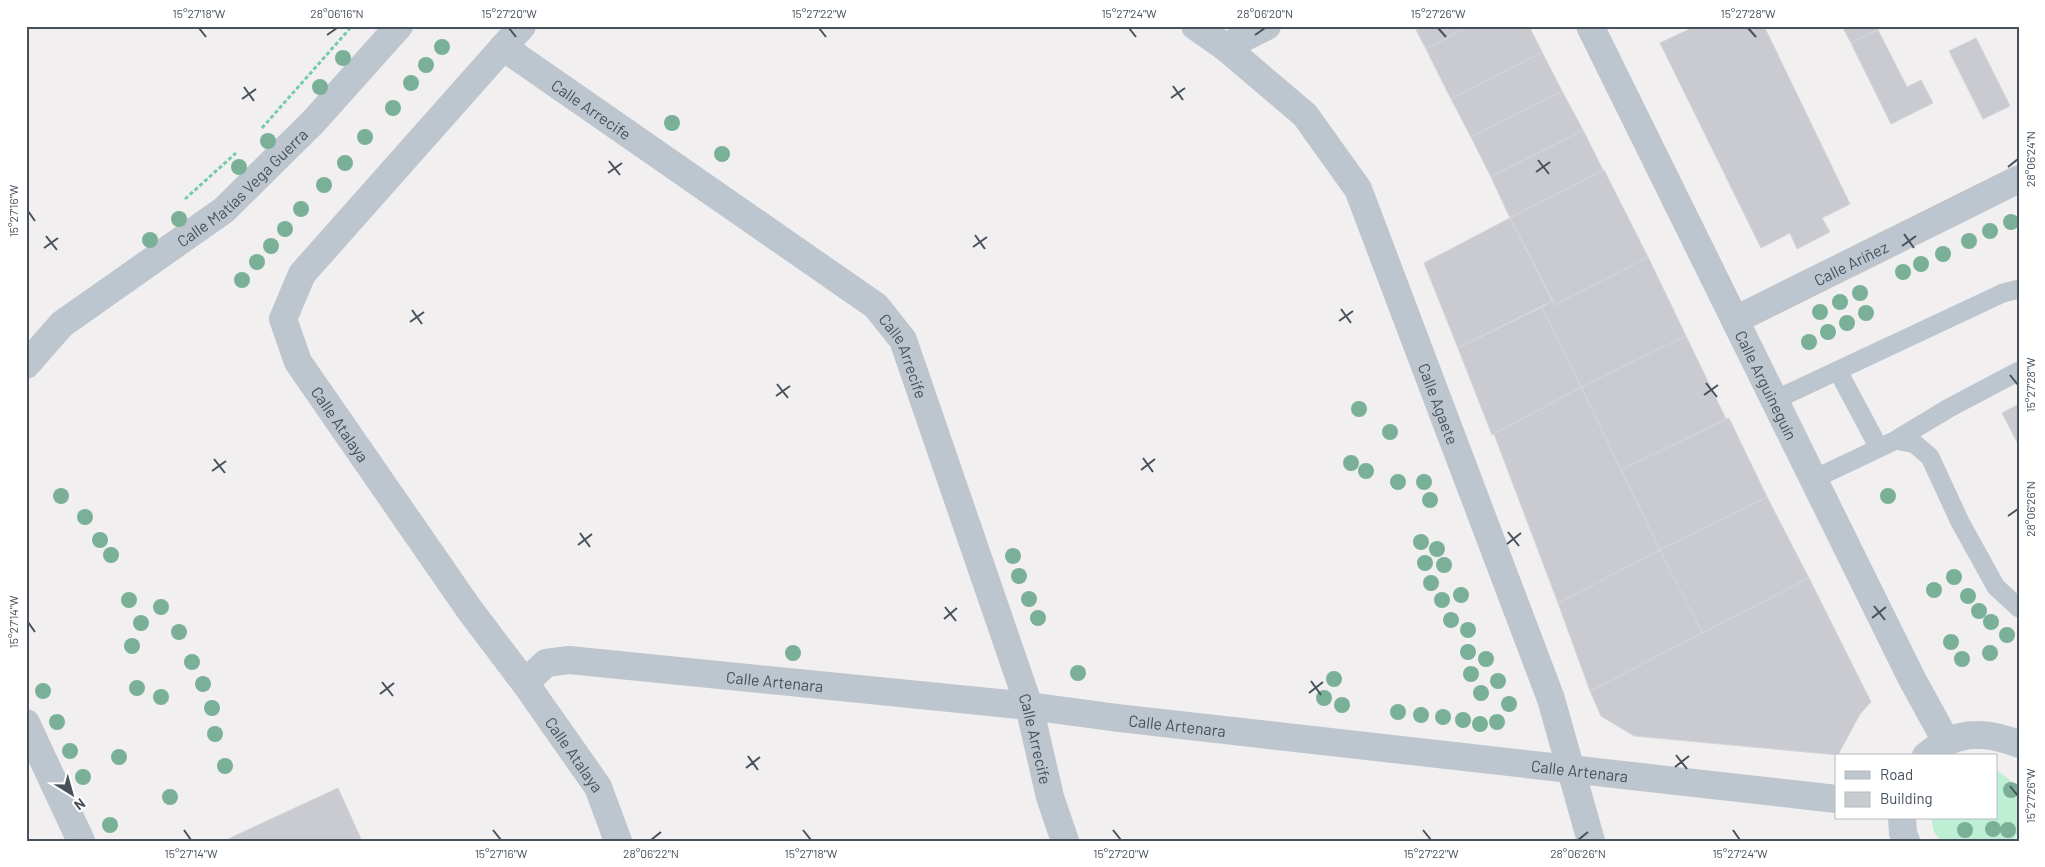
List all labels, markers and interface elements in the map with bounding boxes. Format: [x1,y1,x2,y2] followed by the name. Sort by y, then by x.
[173,6,226,20] text: 15°27'18"W
[310,6,364,20] text: 28°06'16"N
[481,6,537,20] text: 15°27'20"W
[791,6,847,20] text: 15°27'22"W
[1101,6,1157,20] text: 15°27'24"W
[1237,6,1293,20] text: 28°06'20"N
[1411,6,1466,20] text: 15°27'26"W
[1720,6,1776,20] text: 15°27'28"W
[548,74,635,143] street label: Calle Arrecife
[173,124,311,250] street label: Calle Matías Vega Guerra
[2023,131,2037,187] text: 28°06'24"N
[6,184,20,237] text: 15°27'16"W
[1810,236,1891,289] street label: Calle Aríñez
[876,309,932,401] street label: Calle Arrecife
[1732,327,1802,443] street label: Calle Arguineguín
[2023,357,2037,413] text: 15°27'28"W
[1415,360,1463,447] street label: Calle Agaete
[308,382,373,465] street label: Calle Atalaya
[2023,481,2037,537] text: 28°06'26"N
[6,595,20,648] text: 15°27'14"W
[725,666,824,695] street label: Calle Artenara
[1016,691,1056,786] street label: Calle Arrecife
[1128,710,1227,740] street label: Calle Artenara
[542,713,608,795] street label: Calle Atalaya
[1835,754,1998,820] legend
[1530,755,1629,785] street label: Calle Artenara
[1880,765,1913,783] text: Road
[2023,768,2037,823] text: 15°27'26"W
[48,770,98,820] north arrow
[1880,789,1933,807] text: Building
[71,795,89,814] text: N
[165,846,218,860] text: 15°27'14"W
[475,846,528,860] text: 15°27'16"W
[623,846,679,860] text: 28°06'22"N
[785,846,838,860] text: 15°27'18"W
[1093,846,1149,860] text: 15°27'20"W
[1403,846,1459,860] text: 15°27'22"W
[1550,846,1606,860] text: 28°06'26"N
[1712,846,1768,860] text: 15°27'24"W

